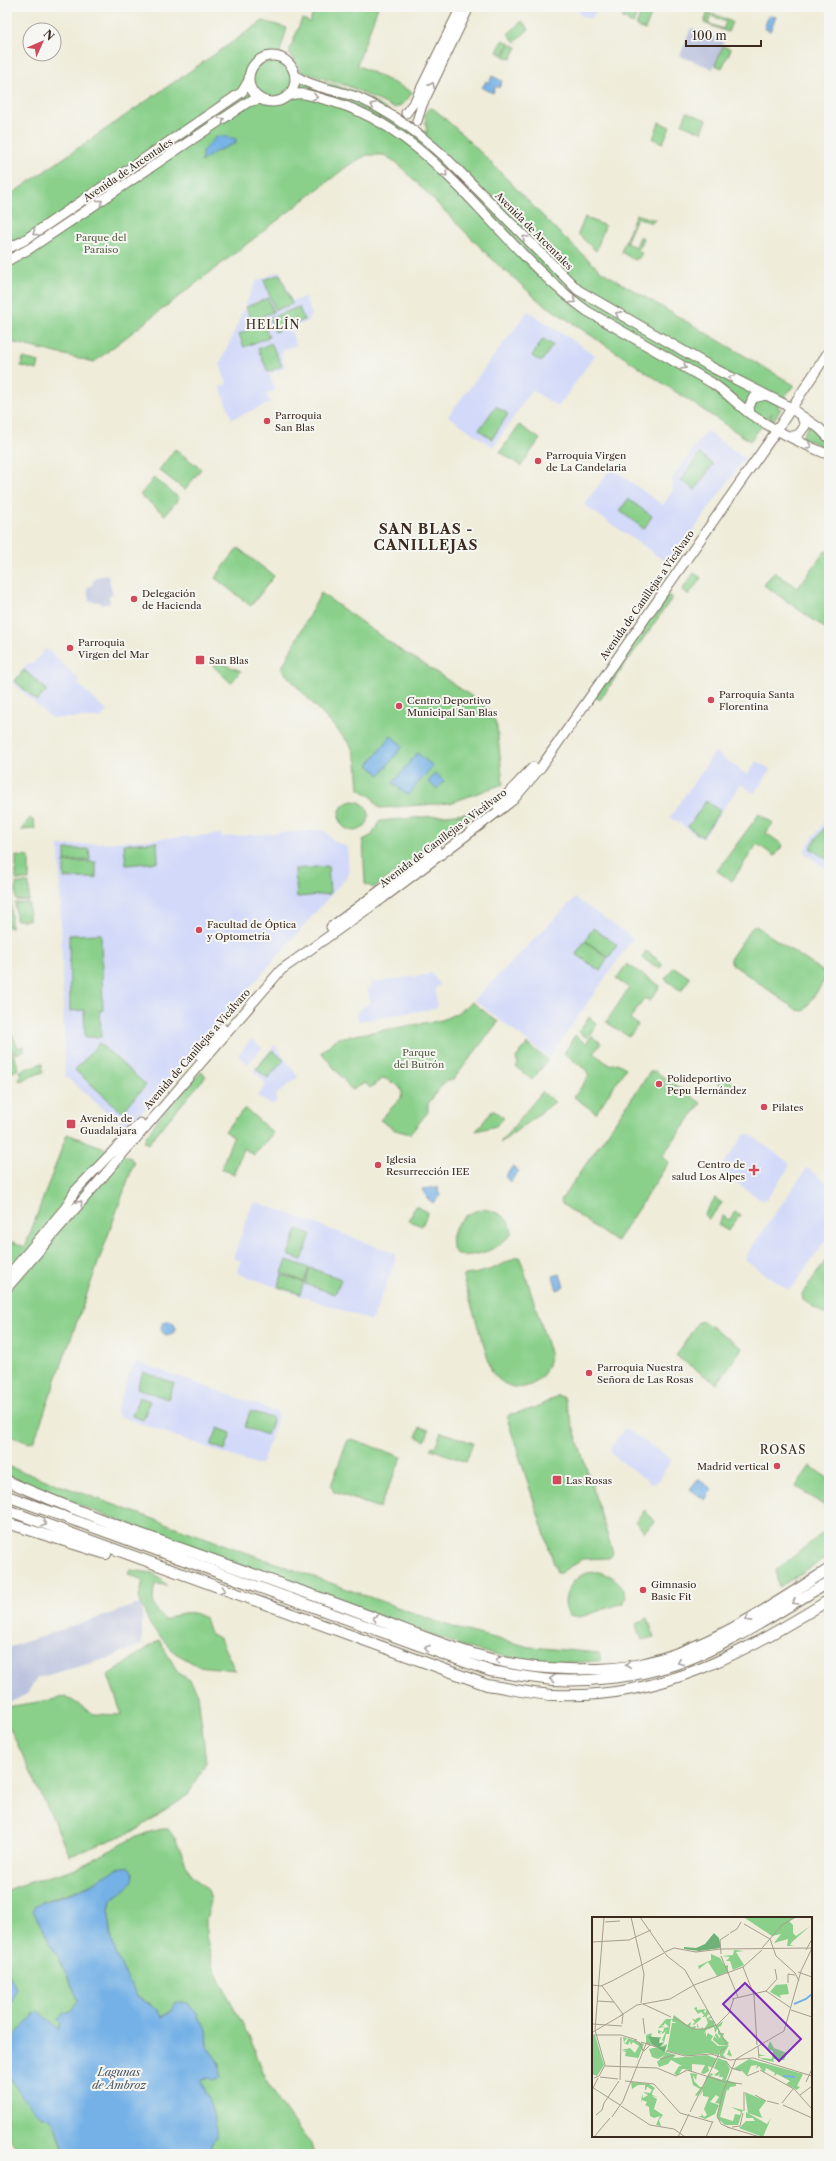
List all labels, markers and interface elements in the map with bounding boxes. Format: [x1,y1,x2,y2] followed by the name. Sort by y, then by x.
[22,22,62,62] north arrow
[686,22,761,48] scale bar
[41,27,58,44] text: N
[692,28,727,43] text: 100 m
[427,82,435,89] one-way arrow
[311,92,318,100] one-way arrow
[370,102,378,110] one-way arrow
[218,117,225,124] one-way arrow
[80,135,175,205] street label: Avenida de Arcentales
[440,169,448,177] one-way arrow
[492,189,576,273] street label: Avenida de Arcentales
[95,200,102,207] one-way arrow
[32,228,39,236] one-way arrow
[76,231,126,256] park label: Parque del Paraíso
[522,235,529,243] one-way arrow
[568,296,575,303] one-way arrow
[614,311,622,318] one-way arrow
[246,316,300,332] district label: HELLÍN
[680,362,688,369] one-way arrow
[728,375,735,383] one-way arrow
[275,409,322,434] place label: Parroquia San Blas
[262,416,272,426] marker: Parroquia San Blas
[804,441,812,449] one-way arrow
[546,449,627,474] place label: Parroquia Virgen de La Candelaria
[533,456,543,466] marker: Parroquia Virgen de La Candelaria
[374,520,478,554] district label: SAN BLAS - CANILLEJAS
[596,527,697,663] street label: Avenida de Canillejas a Vicálvaro
[142,587,202,612] place label: Delegación de Hacienda
[129,594,139,604] marker: Delegación de Hacienda
[77,636,150,661] place label: Parroquia Virgen del Mar
[65,643,75,653] marker: Parroquia Virgen del Mar
[194,654,206,666] marker: San Blas
[209,654,249,667] place label: San Blas
[719,688,795,713] place label: Parroquia Santa Florentina
[407,694,497,719] place label: Centro Deportivo Municipal San Blas
[706,695,716,705] marker: Parroquia Santa Florentina
[394,701,404,711] marker: Centro Deportivo Municipal San Blas
[376,786,509,891] street label: Avenida de Canillejas a Vicálvaro
[206,918,297,943] place label: Facultad de Óptica y Optometría
[194,925,204,935] marker: Facultad de Óptica y Optometría
[140,986,253,1113] street label: Avenida de Canillejas a Vicálvaro
[394,1046,445,1071] park label: Parque del Butrón
[667,1072,747,1097] place label: Polideportivo Pepu Hernández
[654,1079,664,1089] marker: Polideportivo Pepu Hernández
[772,1101,803,1114] place label: Pilates
[759,1102,769,1112] marker: Pilates
[79,1112,137,1137] place label: Avenida de Guadalajara
[65,1118,77,1130] marker: Avenida de Guadalajara
[386,1153,470,1178] place label: Iglesia Resurrección IEE
[672,1158,745,1183] place label: Centro de salud Los Alpes
[373,1160,383,1170] marker: Iglesia Resurrección IEE
[748,1164,760,1176] marker: Centro de salud Los Alpes
[75,1200,82,1207] one-way arrow
[597,1361,693,1386] place label: Parroquia Nuestra Señora de Las Rosas
[584,1368,594,1378] marker: Parroquia Nuestra Señora de Las Rosas
[760,1442,806,1457] district label: ROSAS
[697,1460,769,1473] place label: Madrid vertical
[772,1461,782,1471] marker: Madrid vertical
[551,1474,563,1486] marker: Las Rosas
[566,1474,612,1487] place label: Las Rosas
[40,1519,47,1527] one-way arrow
[651,1578,696,1603] place label: Gimnasio Basic Fit
[219,1585,226,1594] one-way arrow
[638,1585,648,1595] marker: Gimnasio Basic Fit
[792,1597,799,1604] one-way arrow
[745,1614,752,1621] one-way arrow
[372,1615,379,1623] one-way arrow
[423,1645,430,1653] one-way arrow
[495,1657,501,1665] one-way arrow
[677,1657,685,1665] one-way arrow
[625,1660,631,1669] one-way arrow
[549,1675,555,1684] one-way arrow
[592,1917,812,2137] inset map
[92,2065,147,2092] water label: Lagunas de Ambroz

